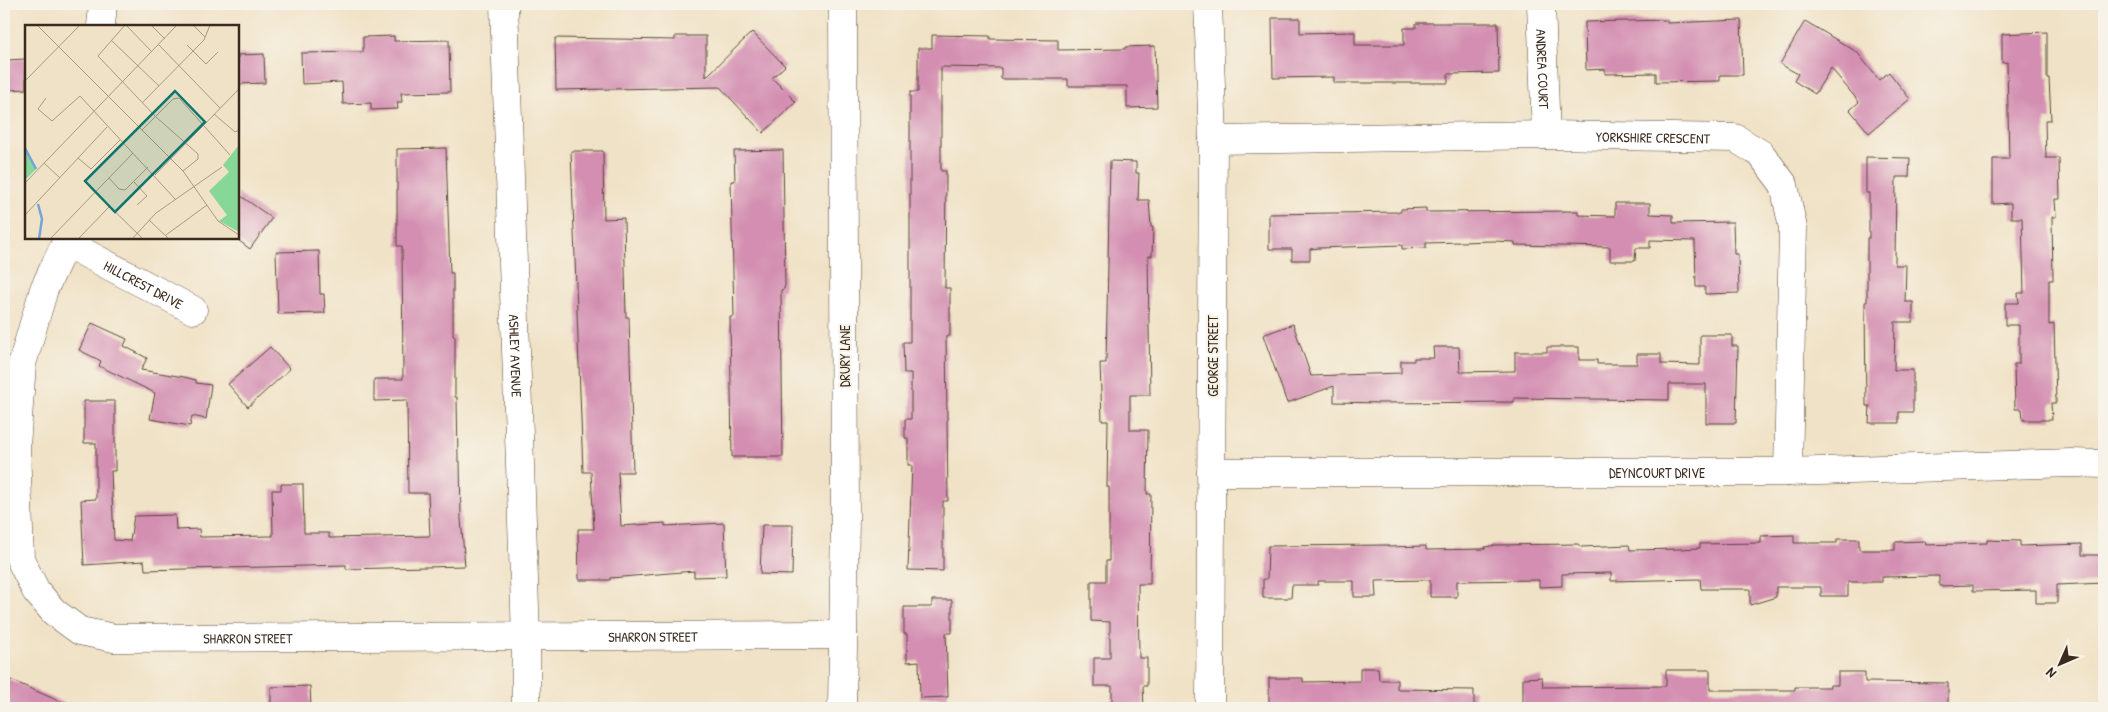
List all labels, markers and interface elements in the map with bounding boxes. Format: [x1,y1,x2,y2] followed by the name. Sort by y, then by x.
[25,25,239,239] inset map
[1532,29,1555,110] street label: ANDREA COURT
[1596,126,1711,147] street label: YORKSHIRE CRESCENT
[101,255,187,313] street label: HILLCREST DRIVE
[505,314,527,398] street label: ASHLEY AVENUE
[1203,315,1222,397] street label: GEORGE STREET
[835,325,854,387] street label: DRURY LANE
[1609,463,1705,482] street label: DEYNCOURT DRIVE
[608,626,698,645] street label: SHARRON STREET
[203,628,293,647] street label: SHARRON STREET
[2036,640,2086,690] north arrow
[2041,664,2060,683] text: N

